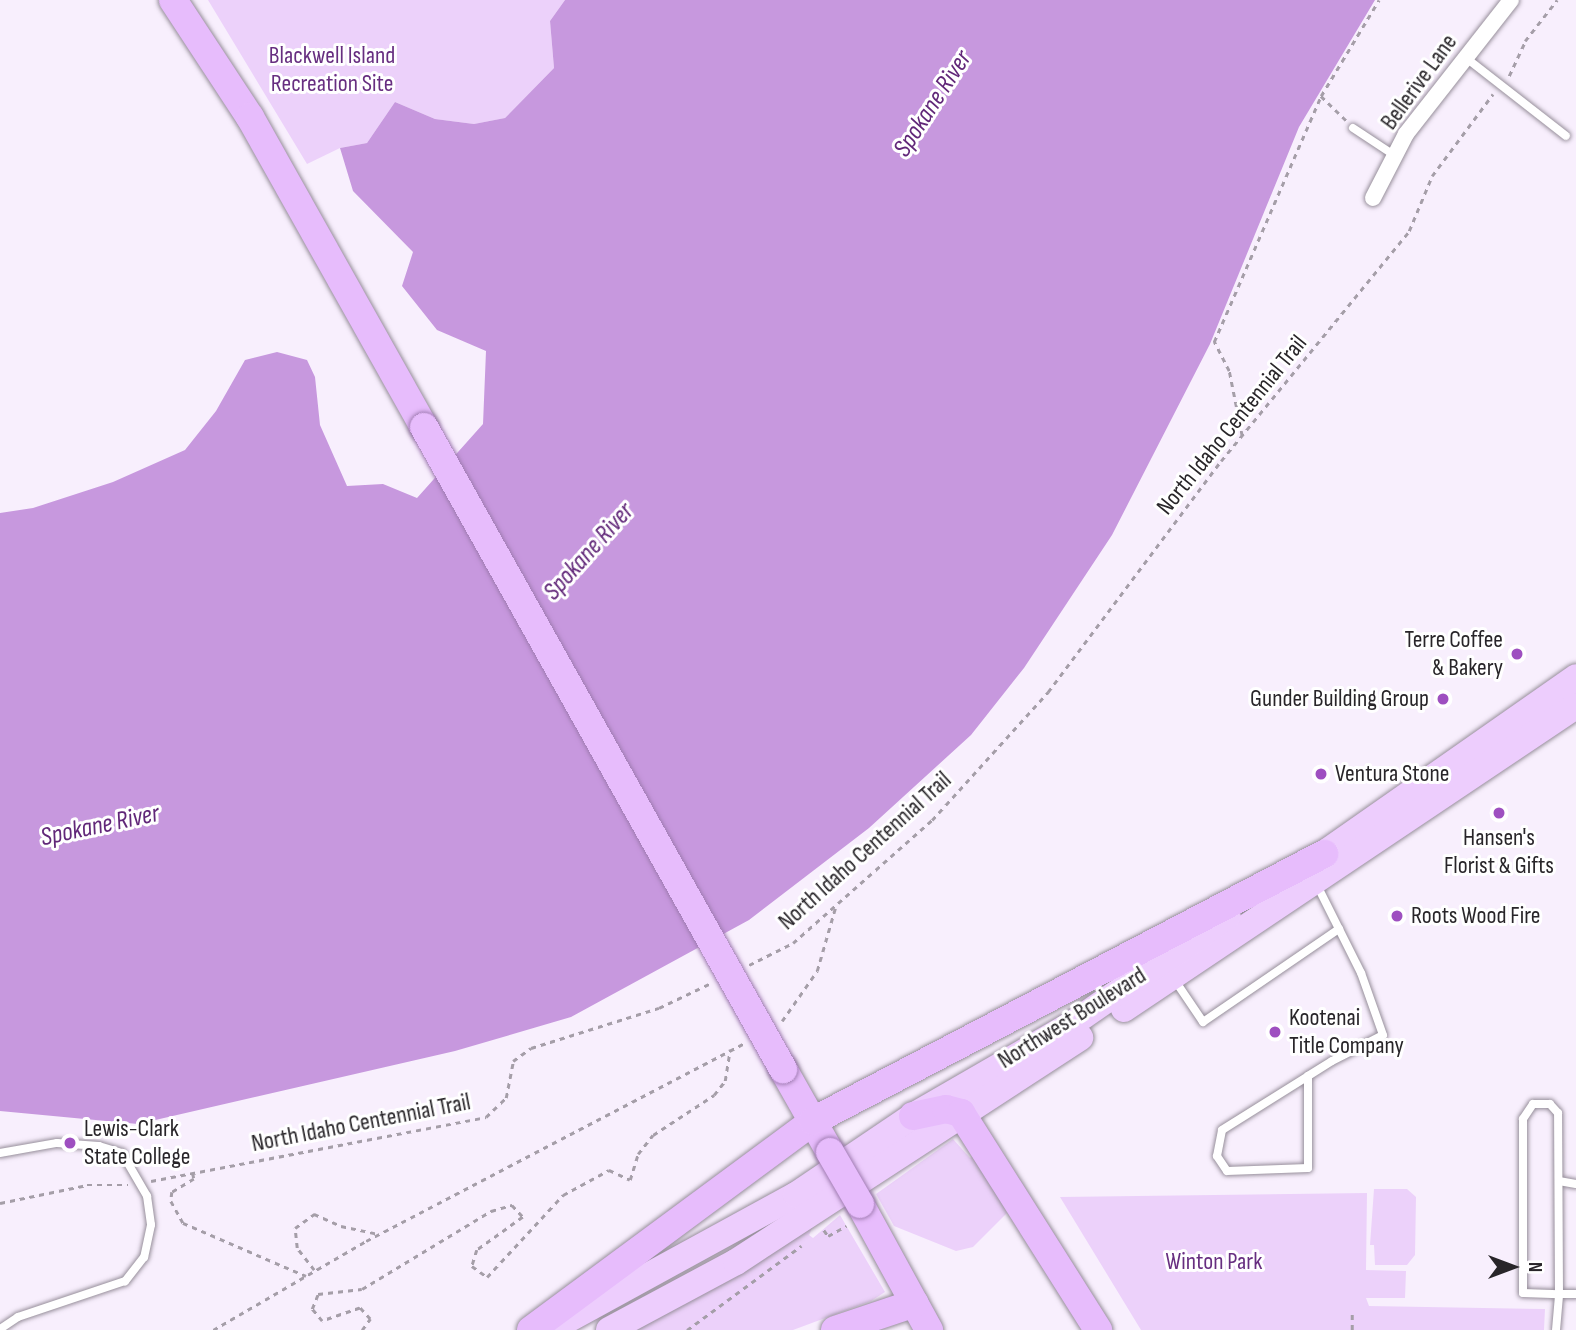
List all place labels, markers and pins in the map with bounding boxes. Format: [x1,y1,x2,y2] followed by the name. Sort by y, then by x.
[1404,626,1503,682] place label: Terre Coffee & Bakery
[1509,646,1525,662] marker: Terre Coffee & Bakery
[1250,685,1429,713] place label: Gunder Building Group
[1435,691,1451,707] marker: Gunder Building Group
[1335,760,1449,788] place label: Ventura Stone
[1313,766,1329,782] marker: Ventura Stone
[1491,805,1507,821] marker: Hansen's Florist & Gifts
[1444,824,1554,880] place label: Hansen's Florist & Gifts
[1411,902,1540,930] place label: Roots Wood Fire
[1389,908,1405,924] marker: Roots Wood Fire
[1289,1004,1404,1060] place label: Kootenai Title Company
[1267,1024,1283,1040] marker: Kootenai Title Company
[84,1115,190,1171] place label: Lewis-Clark State College
[62,1135,78,1151] marker: Lewis-Clark State College

